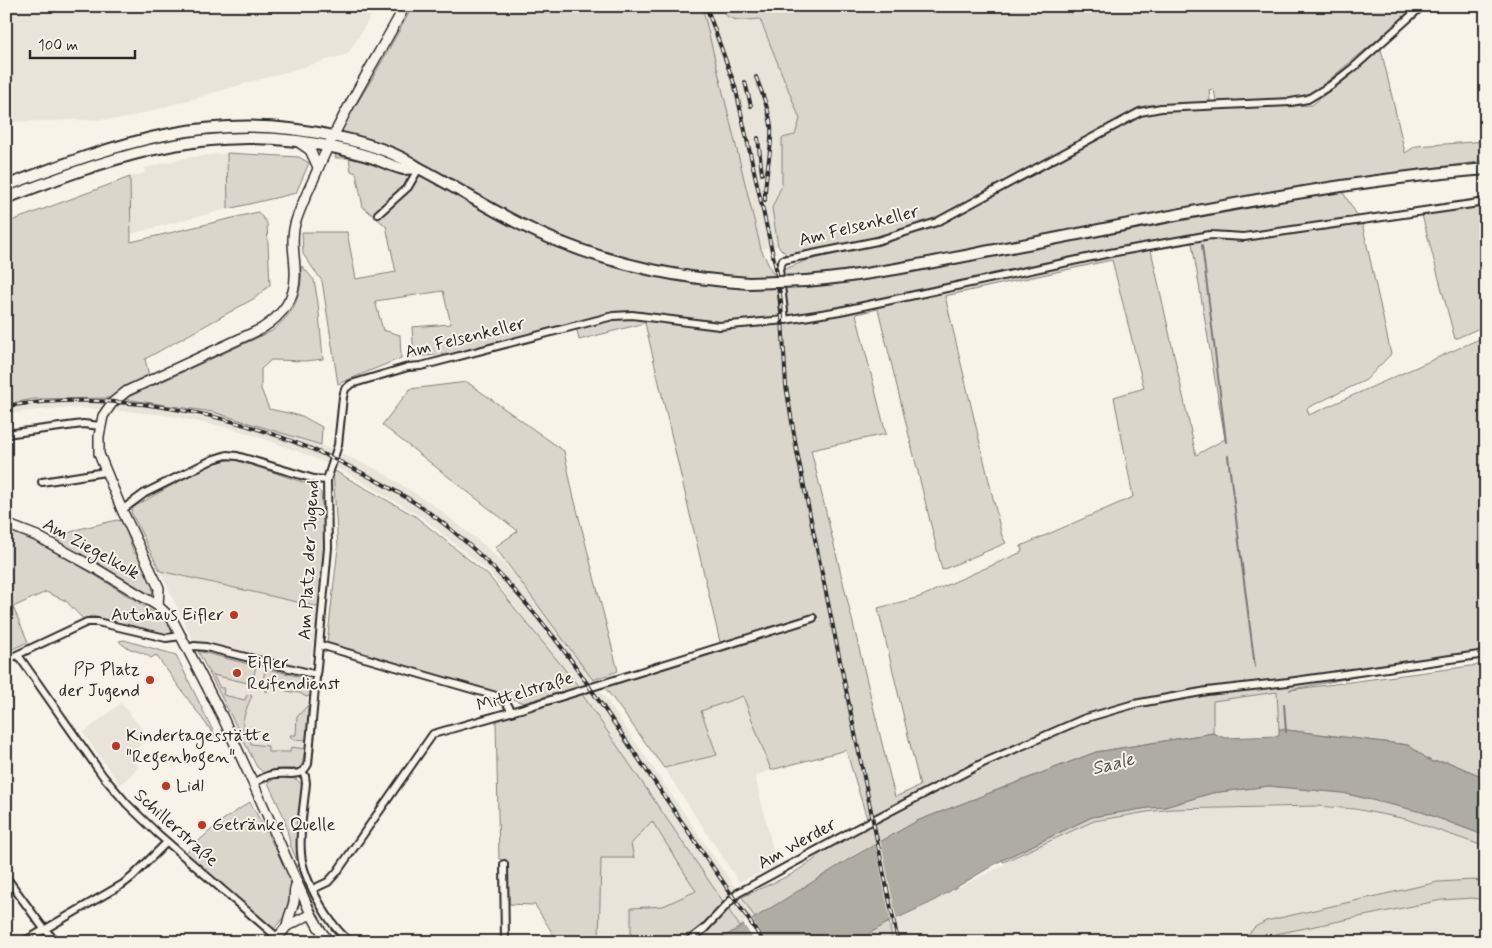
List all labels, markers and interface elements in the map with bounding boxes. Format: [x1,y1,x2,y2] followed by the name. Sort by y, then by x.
[30,28,135,60] scale bar
[38,36,78,56] text: 100 m
[796,199,922,253] street label: Am Felsenkeller
[402,311,528,365] street label: Am Felsenkeller
[293,479,326,641] street label: Am Platz der Jugend
[38,513,144,586] street label: Am Ziegelkolk
[111,603,224,627] place label: Autohaus Eifler
[228,609,240,621] marker: Autohaus Eifler
[247,651,340,696] place label: Eifler Reifendienst
[59,658,140,703] place label: PP Platz der Jugend
[474,666,576,718] street label: Mittelstraße
[231,667,243,679] marker: Eifler Reifendienst
[144,674,156,686] marker: PP Platz der Jugend
[126,724,270,771] place label: Kindertagesstätte "Regenbogen"
[110,740,122,752] marker: Kindertagesstätte "Regenbogen"
[1089,746,1138,781] water label: Saale
[176,774,204,798] place label: Lidl
[160,780,172,792] marker: Lidl
[129,784,223,872] street label: Schillerstraße
[753,812,841,875] street label: Am Werder
[212,813,335,837] place label: Getränke Quelle
[196,819,208,831] marker: Getränke Quelle

